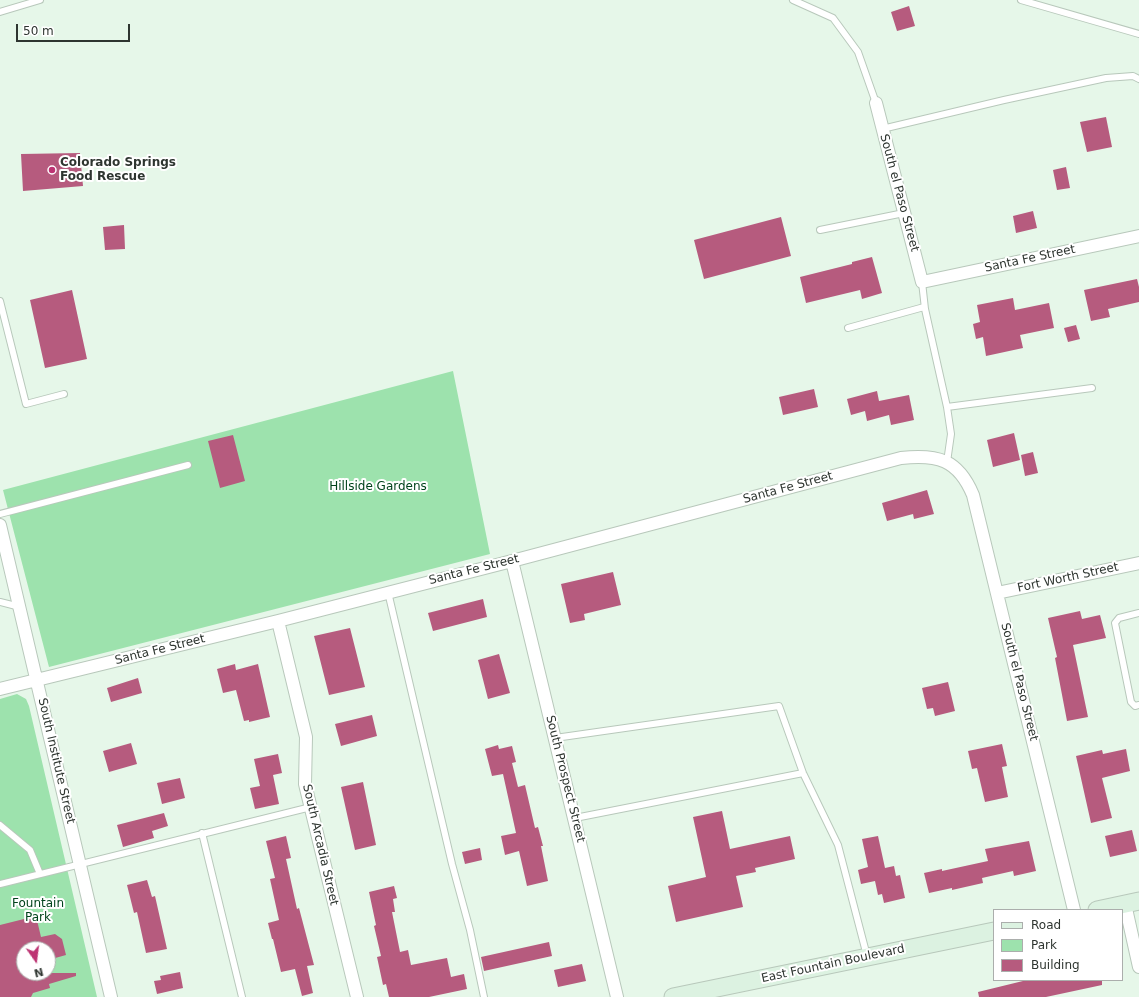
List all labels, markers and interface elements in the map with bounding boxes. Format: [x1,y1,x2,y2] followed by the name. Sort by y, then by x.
[18,16,132,42] scale bar
[23,24,54,38] text: 50 m
[876,133,922,253] street label: South el Paso Street
[60,156,176,184] place label: Colorado Springs Food Rescue
[47,165,57,175] marker: Colorado Springs Food Rescue
[983,242,1077,276] street label: Santa Fe Street
[742,469,834,507] street label: Santa Fe Street
[329,480,427,494] park label: Hillside Gardens
[427,552,521,588] street label: Santa Fe Street
[1016,560,1120,596] street label: Fort Worth Street
[997,621,1041,743] street label: South el Paso Street
[113,632,207,668] street label: Santa Fe Street
[34,697,78,825] street label: South Institute Street
[542,714,588,844] street label: South Prospect Street
[299,783,341,907] street label: South Arcadia Street
[12,897,64,925] park label: Fountain Park
[993,909,1123,981] legend
[1031,918,1061,932] text: Road
[1031,938,1057,952] text: Park
[16,941,56,981] north arrow
[760,942,906,986] street label: East Fountain Boulevard
[1031,958,1080,972] text: Building
[33,965,45,980] text: N

